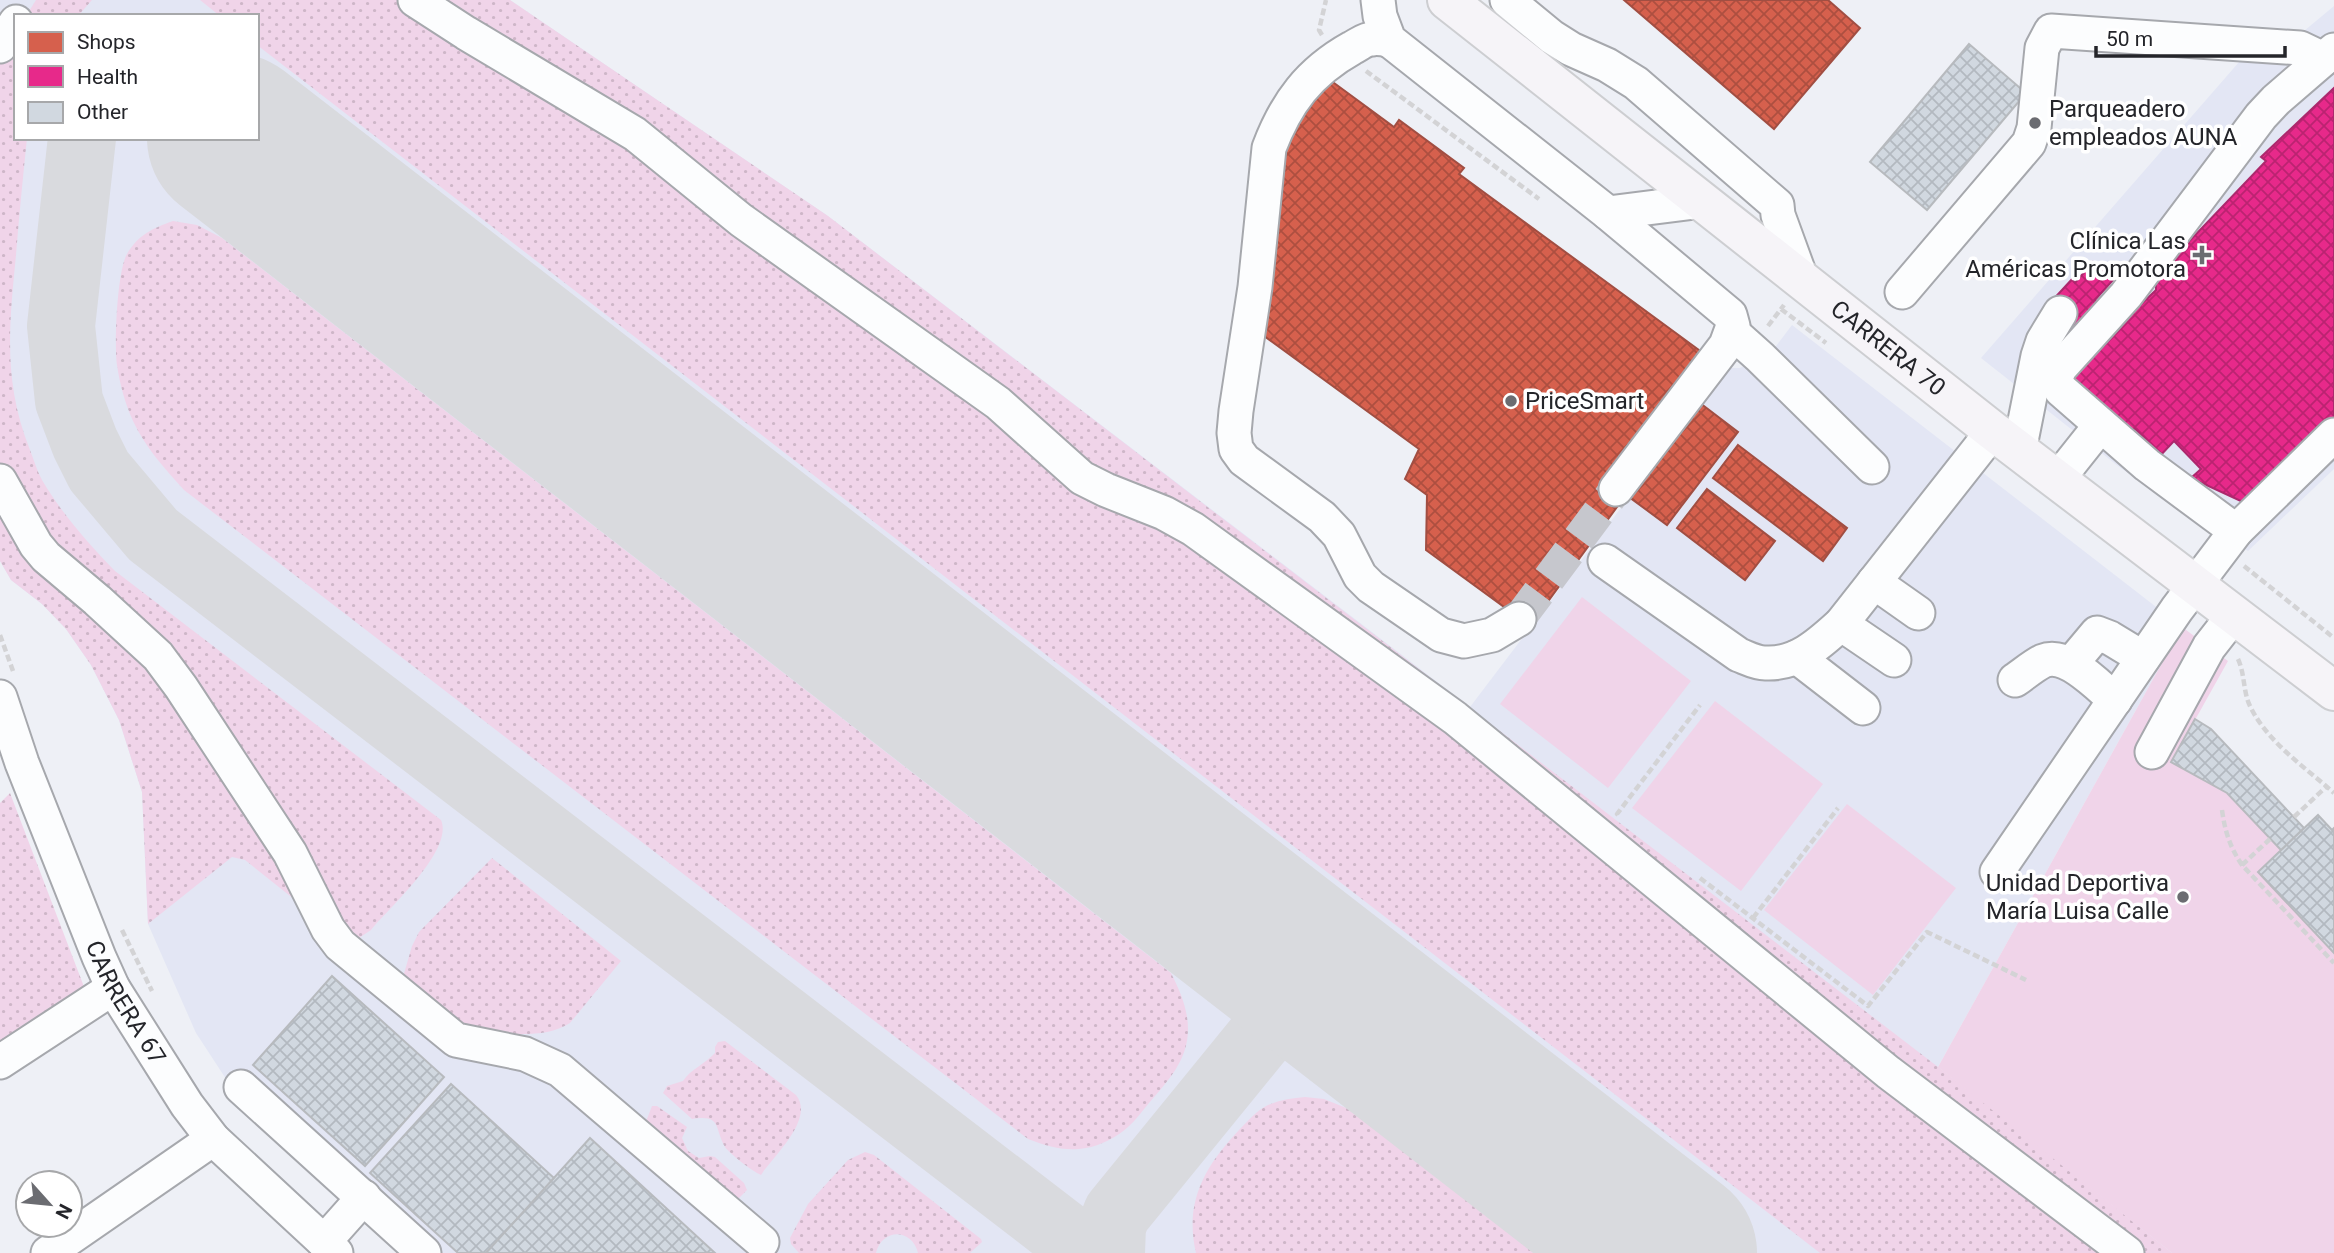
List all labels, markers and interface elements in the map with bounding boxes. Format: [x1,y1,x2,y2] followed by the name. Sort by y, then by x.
[14,14,259,140] legend
[2096,14,2285,58] scale bar
[2106,27,2153,51] text: 50 m
[77,30,136,54] text: Shops
[77,65,138,89] text: Health
[2049,95,2238,151] place label: Parqueadero empleados AUNA
[77,100,128,124] text: Other
[2027,115,2043,131] marker: Parqueadero empleados AUNA
[1965,227,2186,283] place label: Clínica Las Américas Promotora
[2192,245,2212,265] marker: Clínica Las Américas Promotora
[1825,294,1951,402] street label: CARRERA 70
[1525,387,1644,415] place label: PriceSmart
[1503,393,1519,409] marker: PriceSmart
[1986,869,2169,925] place label: Unidad Deportiva María Luisa Calle
[2175,889,2191,905] marker: Unidad Deportiva María Luisa Calle
[80,937,172,1070] street label: CARRERA 67
[14,1169,84,1239] north arrow
[50,1200,77,1223] text: N

